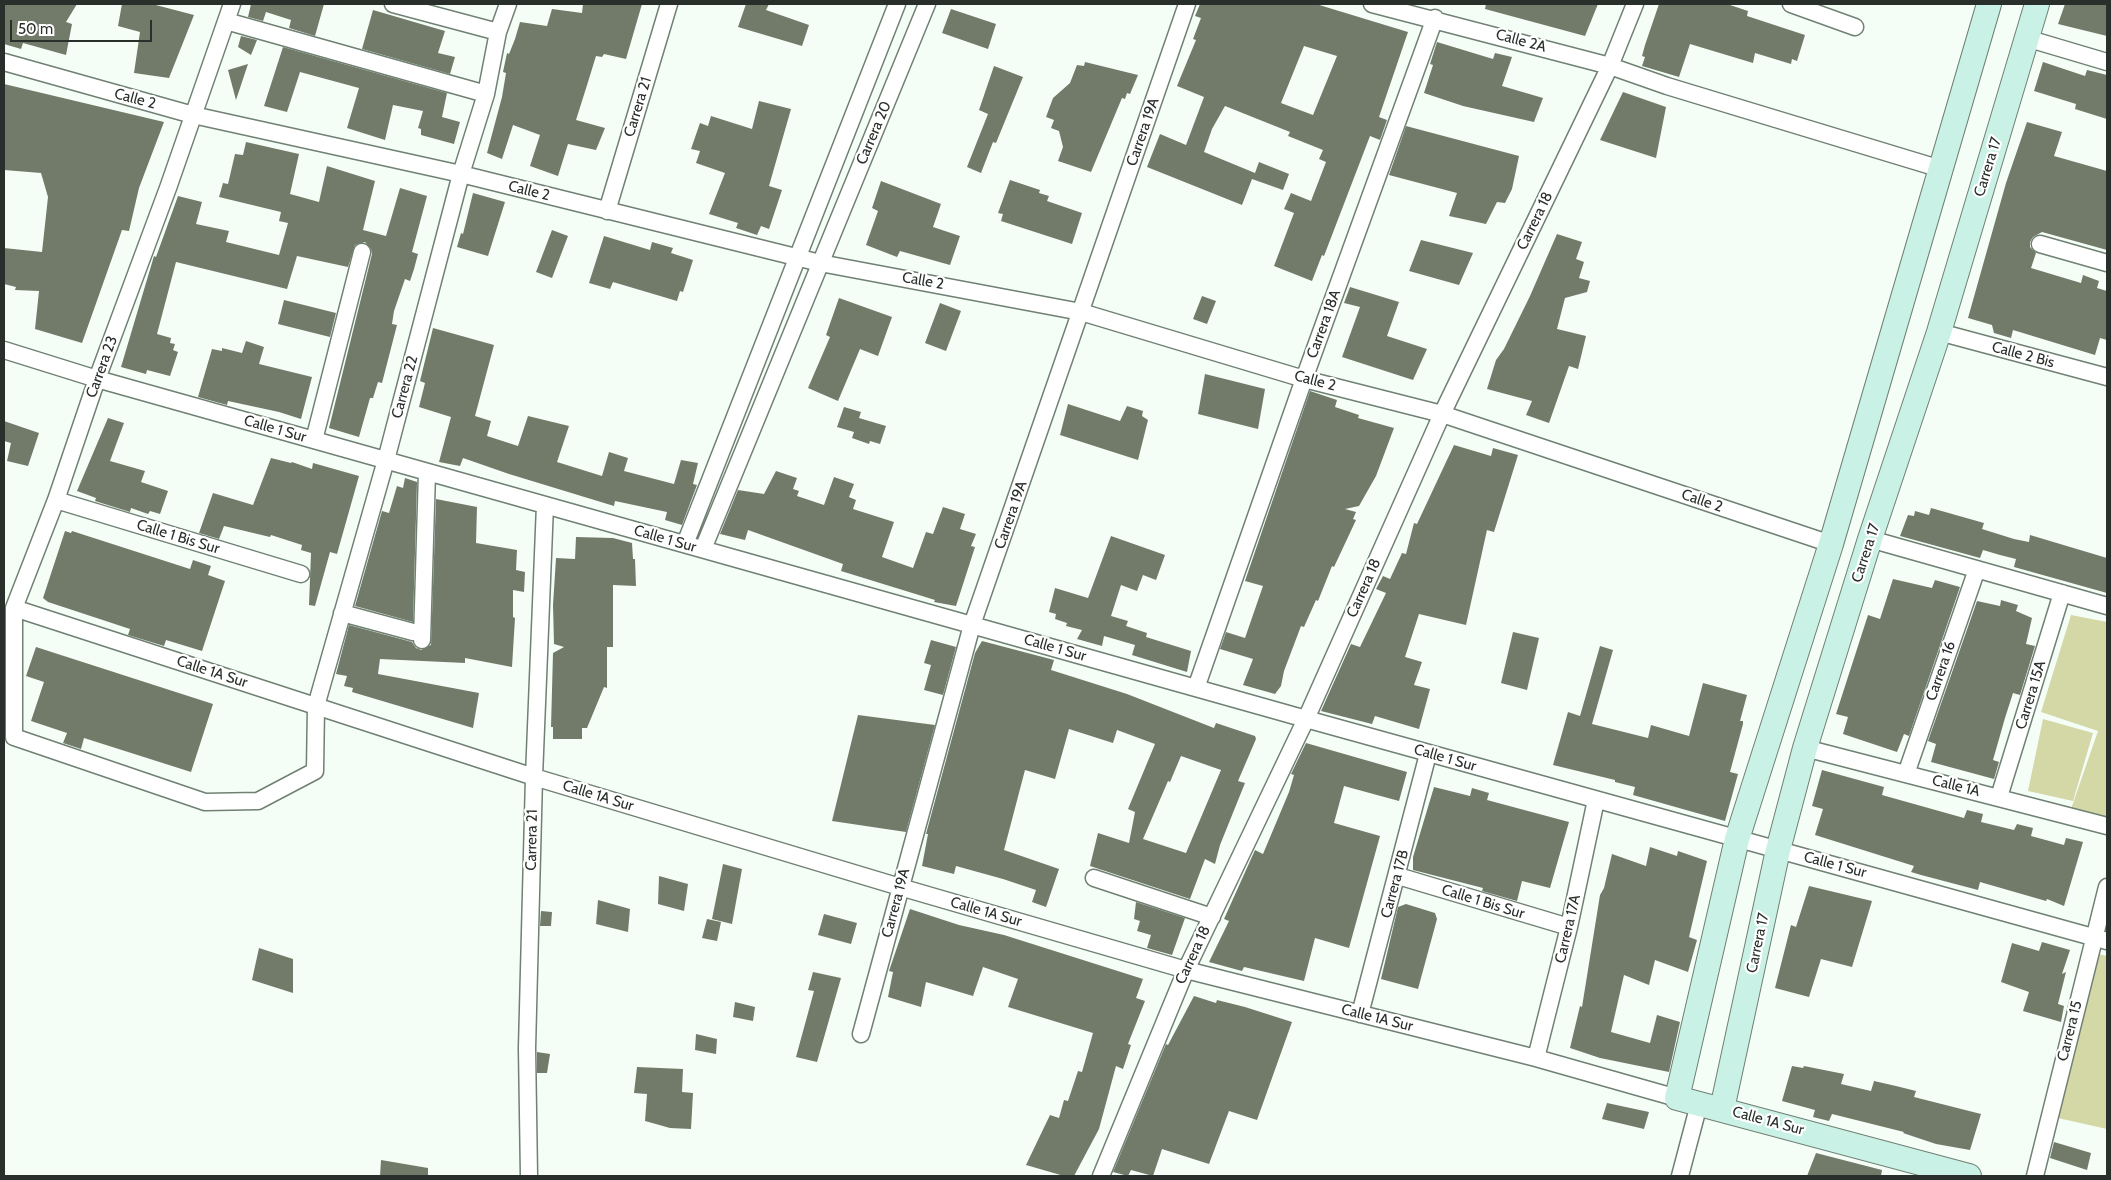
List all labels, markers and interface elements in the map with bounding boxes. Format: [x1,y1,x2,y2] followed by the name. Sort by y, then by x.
[12,10,155,42] scale bar
[18,20,53,38] text: 50 m
[1494,26,1548,56] street label: Calle 2A
[620,75,656,139] street label: Carrera 21
[112,85,158,113] street label: Calle 2
[1123,96,1163,168] street label: Carrera 19A
[853,99,895,167] street label: Carrera 20
[1970,135,2006,199] street label: Carrera 17
[506,177,552,205] street label: Calle 2
[1513,189,1557,253] street label: Carrera 18
[901,268,945,294] street label: Calle 2
[1303,287,1345,361] street label: Carrera 18A
[82,334,122,400] street label: Carrera 23
[1990,338,2056,372] street label: Calle 2 Bis
[388,354,422,420] street label: Carrera 22
[1292,367,1338,395] street label: Calle 2
[242,412,308,446] street label: Calle 1 Sur
[991,479,1031,551] street label: Carrera 19A
[1679,486,1725,516] street label: Calle 2
[134,516,222,558] street label: Calle 1 Bis Sur
[1848,521,1884,585] street label: Carrera 17
[632,522,698,556] street label: Calle 1 Sur
[1343,556,1385,620] street label: Carrera 18
[1022,631,1088,665] street label: Calle 1 Sur
[1922,639,1960,703] street label: Carrera 16
[174,652,250,692] street label: Calle 1A Sur
[2012,658,2050,732] street label: Carrera 15A
[1412,741,1478,775] street label: Calle 1 Sur
[1930,771,1982,801] street label: Calle 1A
[560,777,636,815] street label: Calle 1A Sur
[522,809,542,871] street label: Carrera 21
[1377,848,1413,920] street label: Carrera 17B
[1802,848,1868,882] street label: Calle 1 Sur
[878,866,914,940] street label: Carrera 19A
[1439,881,1527,923] street label: Calle 1 Bis Sur
[948,893,1024,931] street label: Calle 1A Sur
[1551,893,1585,965] street label: Carrera 17A
[1743,911,1773,975] street label: Carrera 17
[1172,923,1214,987] street label: Carrera 18
[2054,999,2086,1063] street label: Carrera 15
[1339,1000,1415,1036] street label: Calle 1A Sur
[1730,1103,1806,1139] street label: Calle 1A Sur

